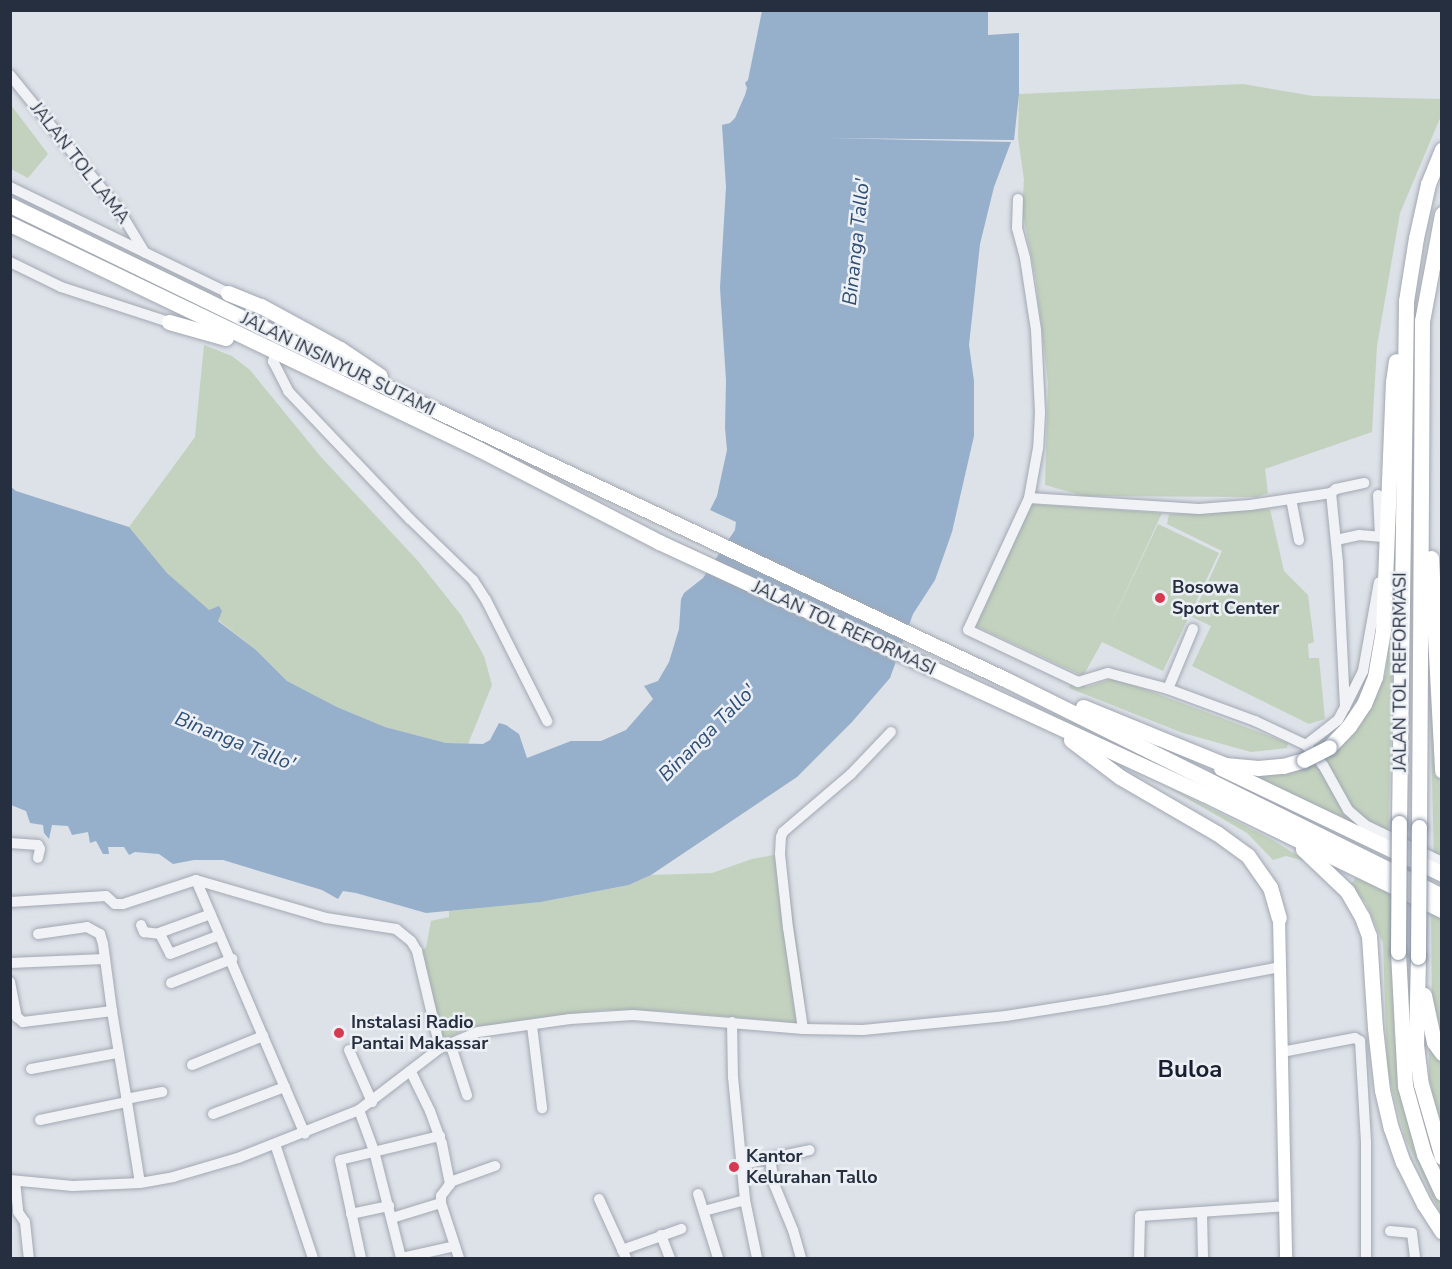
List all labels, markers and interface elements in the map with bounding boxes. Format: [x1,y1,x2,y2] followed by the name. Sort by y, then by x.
[26,98,134,228] street label: JALAN TOL LAMA
[837,177,875,307] water label: Binanga Tallo'
[237,307,439,421] street label: JALAN INSINYUR SUTAMI
[1389,572,1411,772] street label: JALAN TOL REFORMASI
[749,576,939,680] street label: JALAN TOL REFORMASI
[1172,577,1279,620] place label: Bosowa Sport Center
[1153,591,1167,605] marker: Bosowa Sport Center
[653,679,761,787] water label: Binanga Tallo'
[171,706,299,776] water label: Binanga Tallo'
[351,1012,488,1054] place label: Instalasi Radio Pantai Makassar
[332,1026,346,1040] marker: Instalasi Radio Pantai Makassar
[1158,1056,1222,1084] district label: Buloa
[746,1146,878,1188] place label: Kantor Kelurahan Tallo
[727,1160,741,1174] marker: Kantor Kelurahan Tallo

